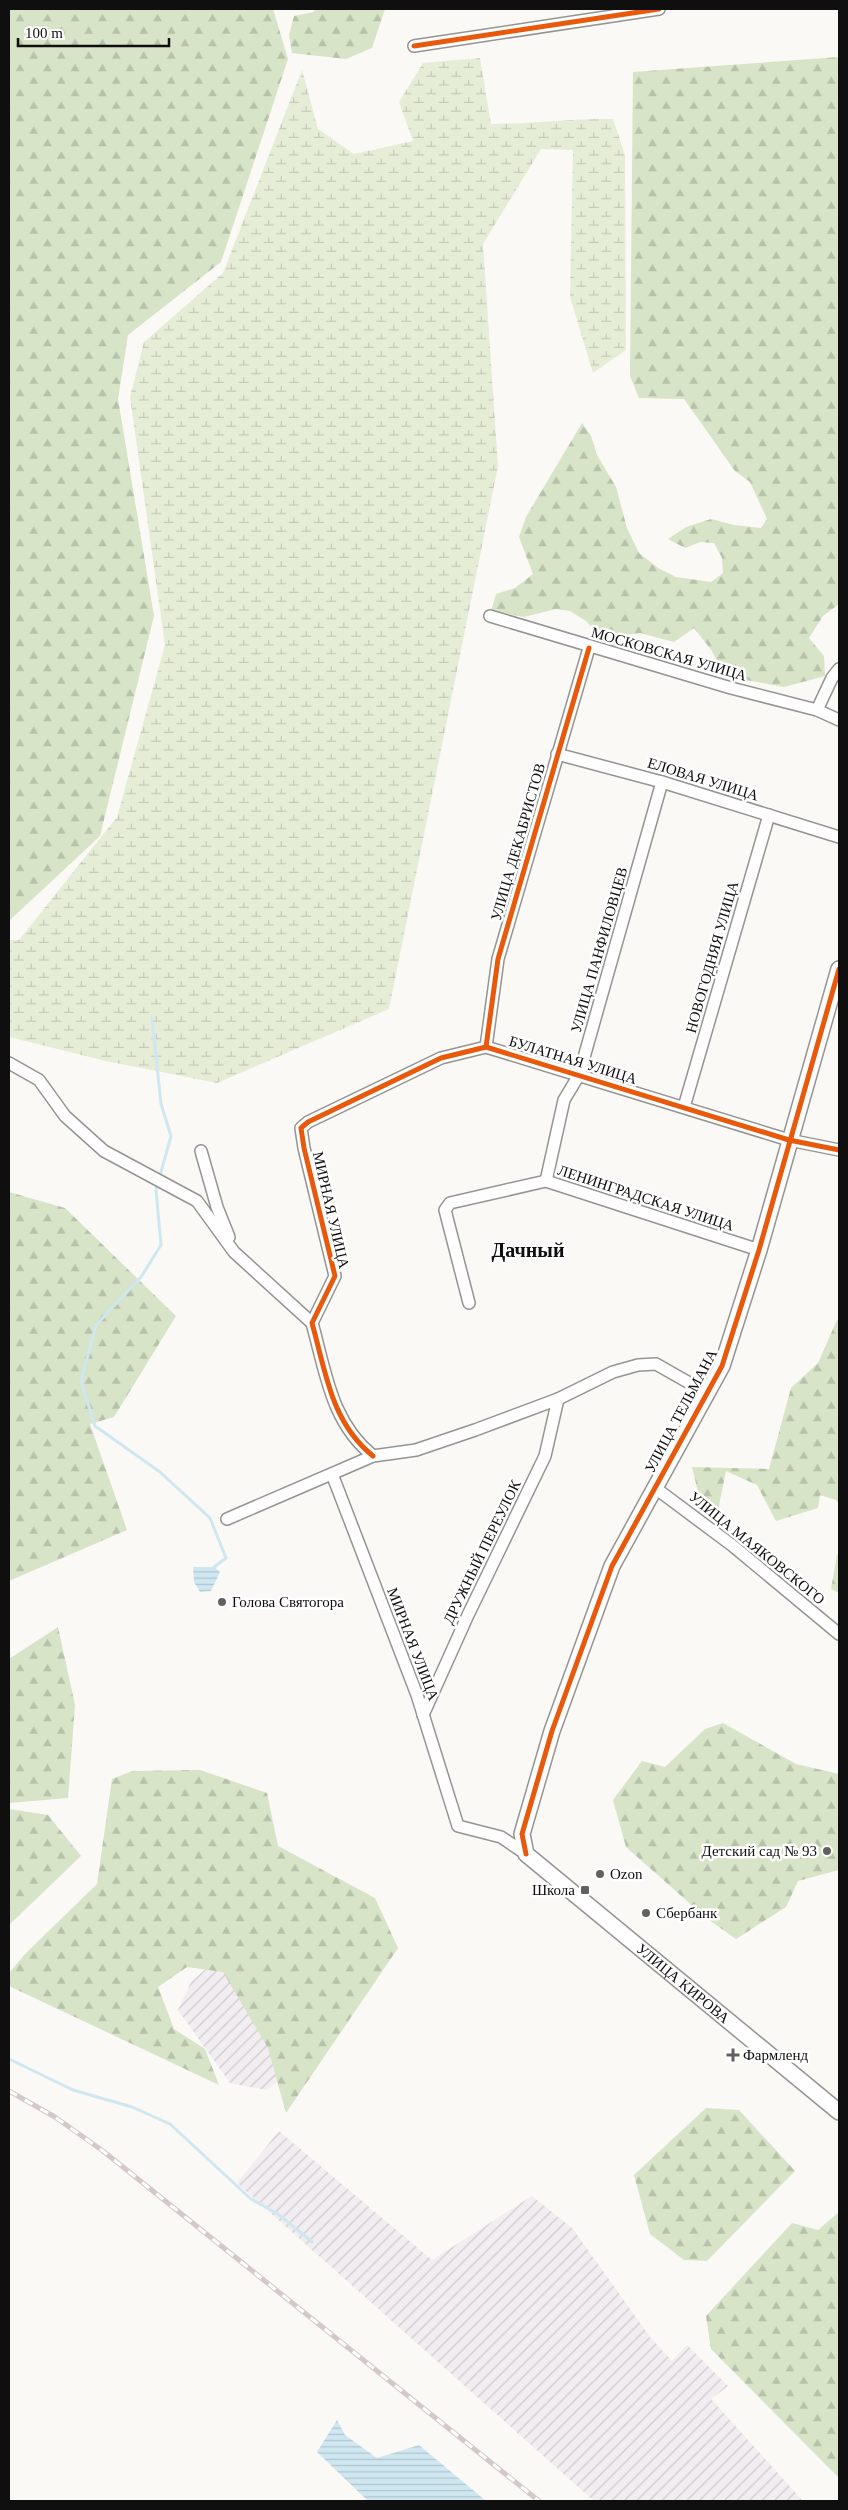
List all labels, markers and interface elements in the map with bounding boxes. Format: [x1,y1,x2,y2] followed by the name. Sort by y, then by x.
[18,15,169,47] scale bar
[25,25,63,41] text: 100 m
[589,624,749,684] street label: МОСКОВСКАЯ УЛИЦА
[646,755,761,804] street label: ЕЛОВАЯ УЛИЦА
[488,761,548,923] street label: УЛИЦА ДЕКАБРИСТОВ
[568,865,630,1035] street label: УЛИЦА ПАНФИЛОВЦЕВ
[683,879,741,1035] street label: НОВОГОДНЯЯ УЛИЦА
[507,1033,639,1087] street label: БУЛАТНАЯ УЛИЦА
[310,1150,352,1270] street label: МИРНАЯ УЛИЦА
[556,1162,736,1234] street label: ЛЕНИНГРАДСКАЯ УЛИЦА
[492,1239,564,1262] district label: Дачный
[642,1346,720,1475] street label: УЛИЦА ТЕЛЬМАНА
[440,1477,524,1627] street label: ДРУЖНЫЙ ПЕРЕУЛОК
[686,1488,828,1608] street label: УЛИЦА МАЯКОВСКОГО
[384,1585,442,1703] street label: МИРНАЯ УЛИЦА
[232,1594,344,1610] place label: Голова Святогора
[216,1596,228,1608] marker: Голова Святогора
[701,1843,817,1859] place label: Детский сад № 93
[821,1845,833,1857] marker: Детский сад № 93
[610,1866,643,1882] place label: Ozon
[594,1868,606,1880] marker: Ozon
[532,1882,575,1898] place label: Школа
[579,1884,591,1896] marker: Школа
[656,1905,718,1921] place label: Сбербанк
[640,1907,652,1919] marker: Сбербанк
[633,1941,733,2027] street label: УЛИЦА КИРОВА
[743,2047,808,2063] place label: Фармленд
[727,2049,739,2061] marker: Фармленд

